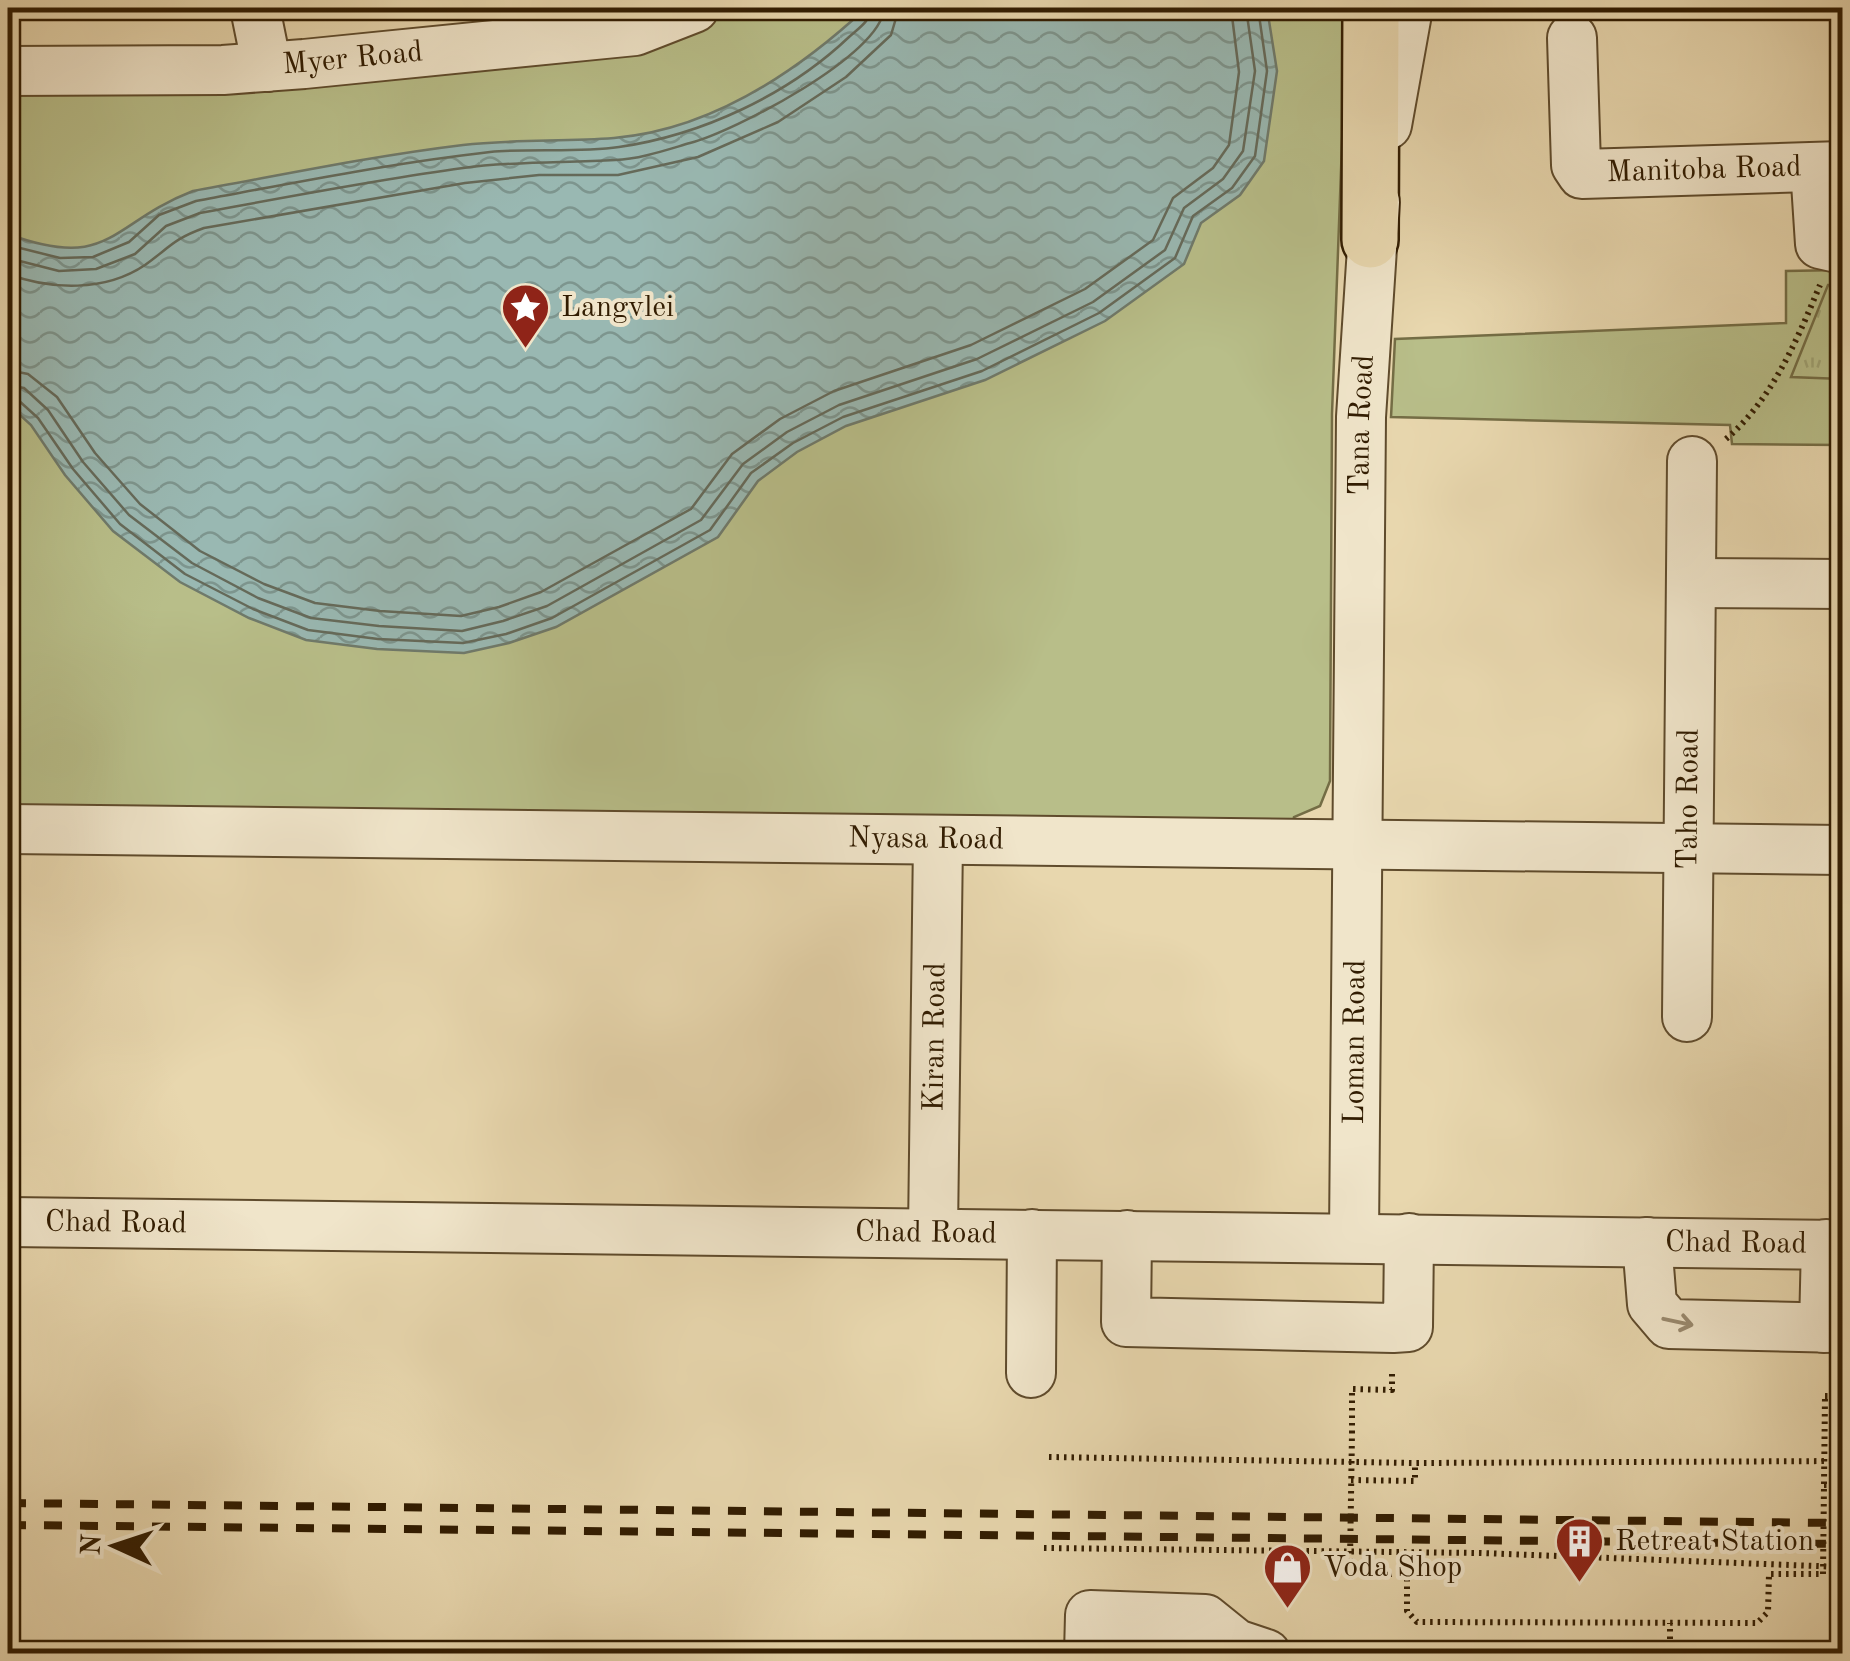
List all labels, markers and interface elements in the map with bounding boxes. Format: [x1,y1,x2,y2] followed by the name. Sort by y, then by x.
[281,37,424,81] street label: Myer Road
[1606,152,1802,188] street label: Manitoba Road
[500,282,552,350] place icon: Langvlei
[561,293,674,323] place label: Langvlei
[1345,354,1380,496] street label: Tana Road
[1673,728,1705,870] street label: Taho Road
[848,824,1004,855] street label: Nyasa Road
[1340,959,1371,1125] street label: Loman Road
[920,962,951,1112] street label: Kiran Road
[45,1207,187,1239] street label: Chad Road
[855,1218,997,1249] street label: Chad Road
[1665,1228,1807,1260] street label: Chad Road
[1661,1313,1693,1332] one-way arrow
[65,1496,165,1596] north arrow
[1554,1516,1606,1584] building icon: Retreat Station
[1615,1527,1814,1557] place label: Retreat Station
[78,1533,108,1556] text: N
[1262,1542,1314,1610] shop icon: Voda Shop
[1323,1553,1462,1583] place label: Voda Shop

